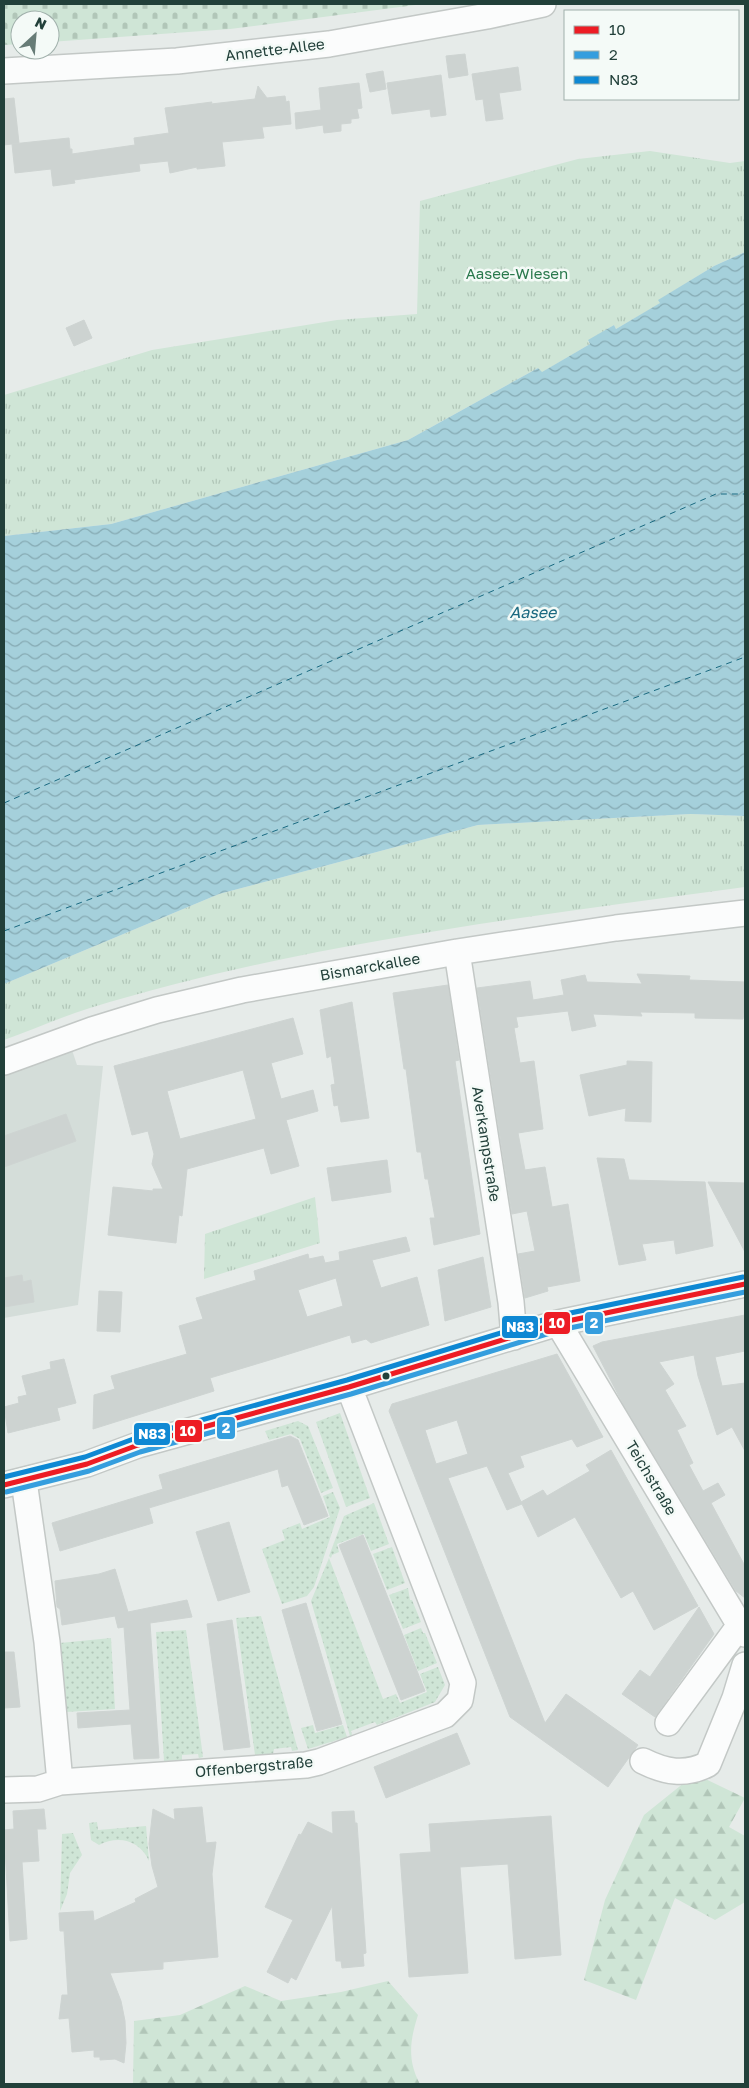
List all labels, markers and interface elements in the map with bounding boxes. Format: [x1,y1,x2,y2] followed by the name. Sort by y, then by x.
[10,10,60,60] north arrow
[564,10,739,100] legend
[32,13,49,33] text: N
[609,20,626,38] text: 10
[224,34,326,64] street label: Annette-Allee
[609,45,618,63] text: 2
[609,70,638,88] text: N83
[466,264,568,282] park label: Aasee-Wiesen
[510,602,558,622] water label: Aasee
[318,948,422,984] street label: Bismarckallee
[469,1085,505,1203] street label: Averkampstraße
[543,1311,571,1335] line badge: 10
[584,1311,604,1335] line badge: 2
[549,1314,565,1331] text: 10
[590,1314,599,1331] text: 2
[501,1315,539,1339] line badge: N83
[506,1318,534,1335] text: N83
[381,1371,391,1381] unlabelled marker
[216,1416,236,1440] line badge: 2
[174,1419,203,1443] line badge: 10
[222,1419,231,1436] text: 2
[133,1422,171,1446] line badge: N83
[180,1422,196,1439] text: 10
[138,1425,166,1442] text: N83
[623,1437,681,1518] street label: Teichstraße
[194,1752,314,1780] street label: Offenbergstraße

